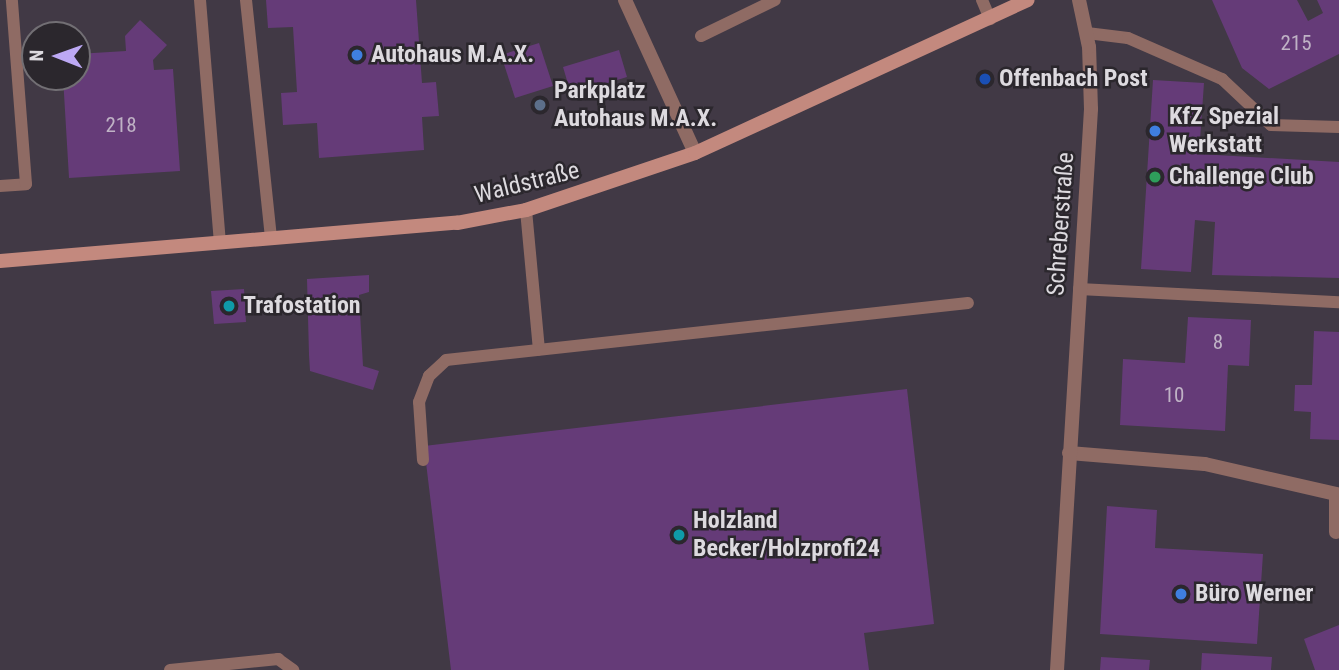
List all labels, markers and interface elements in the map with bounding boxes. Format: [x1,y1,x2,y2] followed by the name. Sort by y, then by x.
[21,21,91,91] north arrow
[1280,30,1312,56] house number: 215
[371,41,534,69] place label: Autohaus M.A.X.
[349,47,365,63] marker: Autohaus M.A.X.
[25,50,48,62] text: N
[999,65,1147,93] place label: Offenbach Post
[977,71,993,87] marker: Offenbach Post
[554,77,717,133] place label: Parkplatz Autohaus M.A.X.
[532,97,548,113] marker: Parkplatz Autohaus M.A.X.
[1169,103,1279,159] place label: KfZ Spezial Werkstatt
[105,112,137,138] house number: 218
[1147,123,1163,139] marker: KfZ Spezial Werkstatt
[1042,151,1080,297] street label: Schreberstraße
[472,156,582,210] street label: Waldstraße
[1169,163,1314,191] place label: Challenge Club
[1147,169,1163,185] marker: Challenge Club
[243,292,361,320] place label: Trafostation
[221,298,237,314] marker: Trafostation
[1213,329,1223,355] house number: 8
[1164,382,1184,408] house number: 10
[693,507,880,563] place label: Holzland Becker/Holzprofi24
[671,527,687,543] marker: Holzland Becker/Holzprofi24
[1195,580,1314,608] place label: Büro Werner
[1173,586,1189,602] marker: Büro Werner

